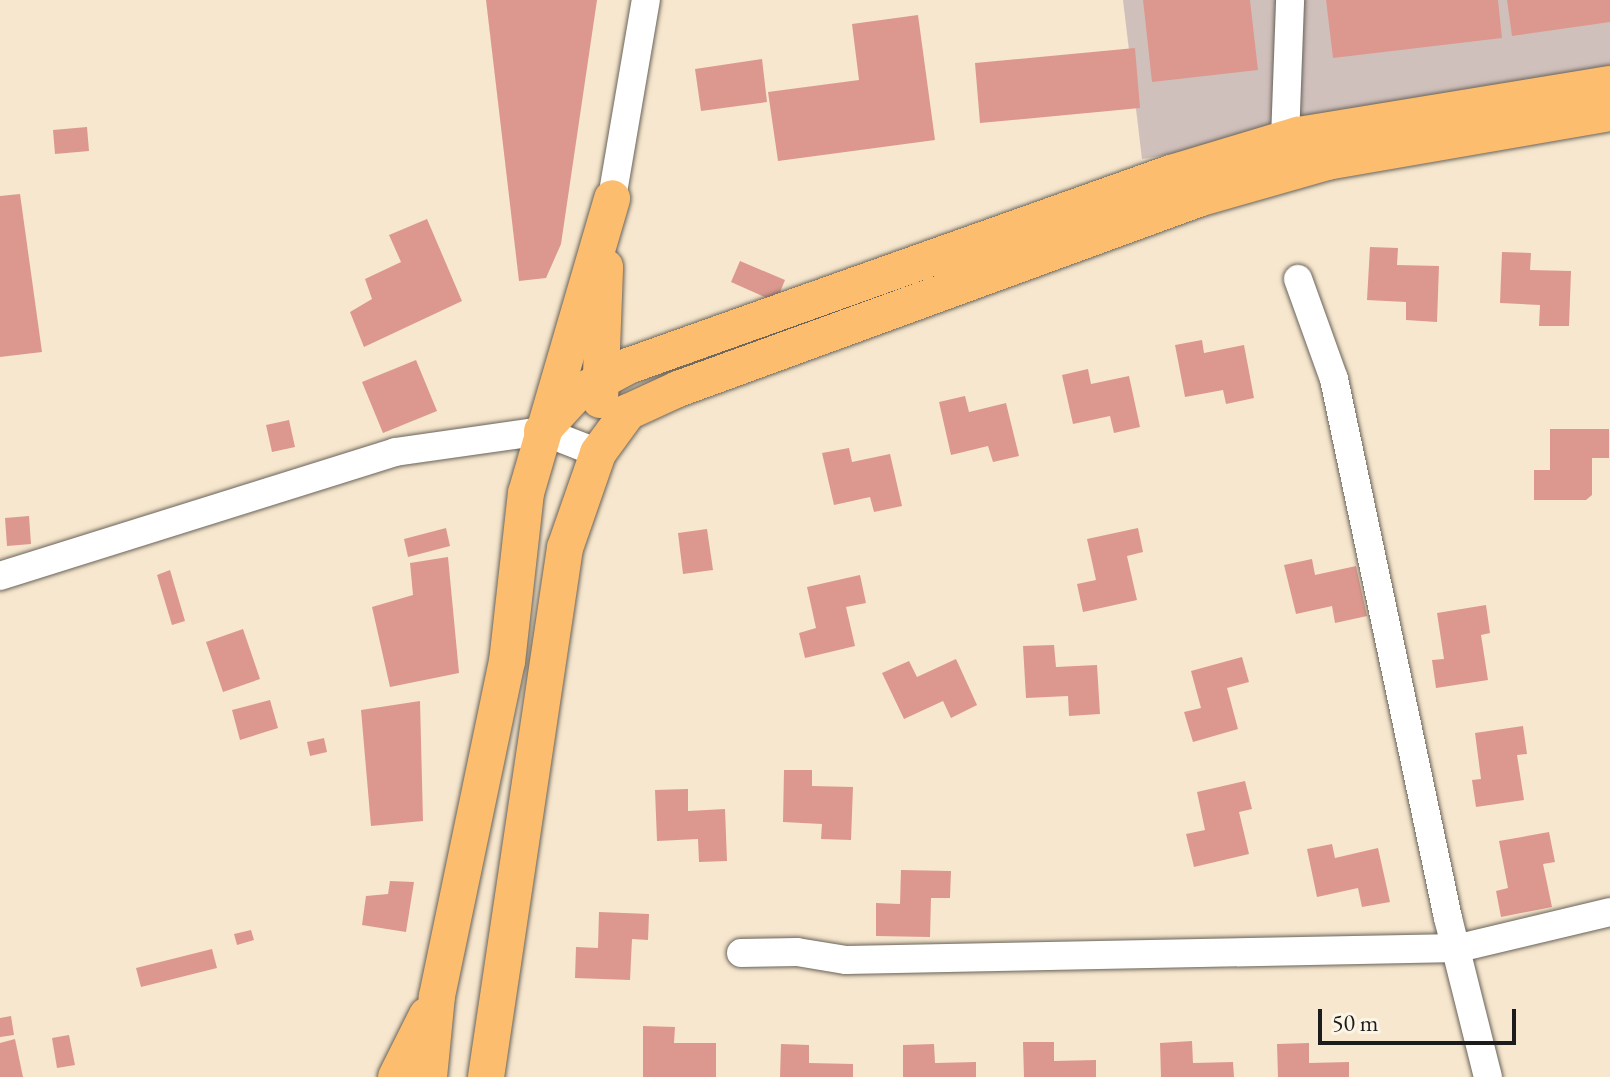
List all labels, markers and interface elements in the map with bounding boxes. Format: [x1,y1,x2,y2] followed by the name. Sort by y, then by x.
[1322,993,1520,1043] scale bar
[1332,1007,1379,1038] text: 50 m

